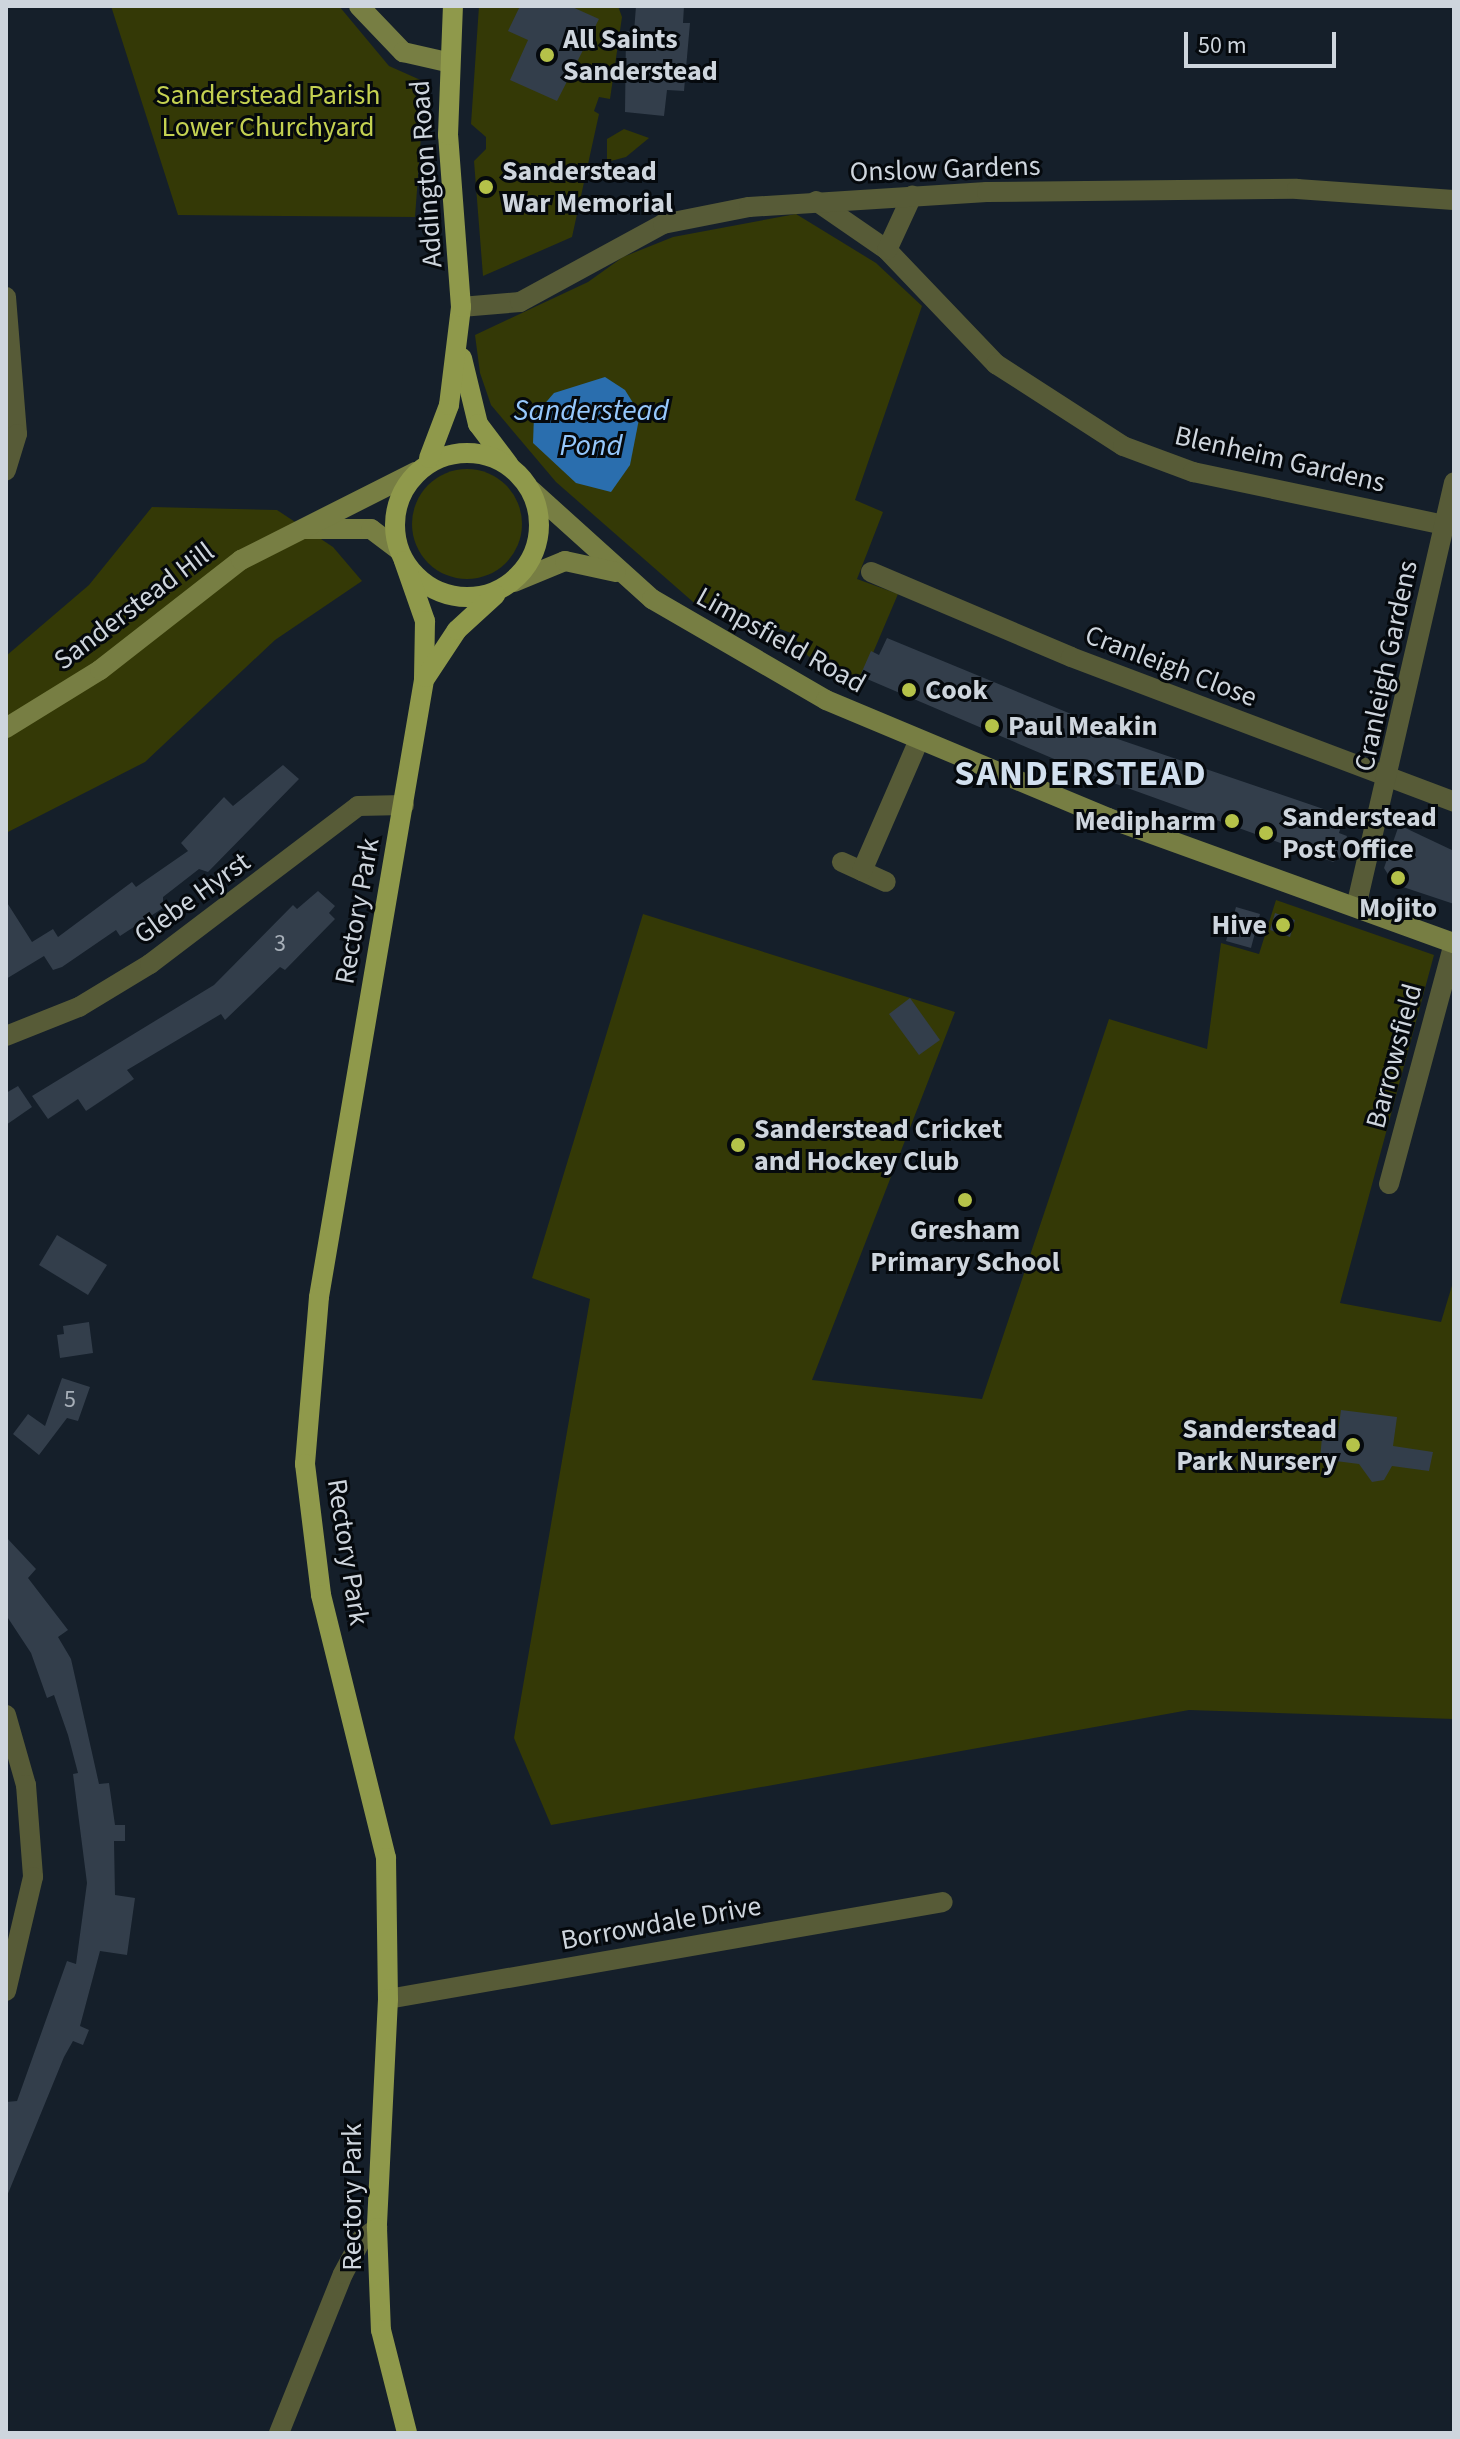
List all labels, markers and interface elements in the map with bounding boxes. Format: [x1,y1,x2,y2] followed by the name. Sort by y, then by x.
[1188,16,1340,66] scale bar
[563,22,718,88] place label: All Saints Sanderstead
[1198,28,1247,63] text: 50 m
[538,46,556,64] marker: All Saints Sanderstead
[156,78,380,144] park label: Sanderstead Parish Lower Churchyard
[403,79,449,269] street label: Addington Road
[849,149,1041,189] street label: Onslow Gardens
[502,154,673,220] place label: Sanderstead War Memorial
[477,178,495,196] marker: Sanderstead War Memorial
[513,393,669,464] water label: Sanderstead Pond
[1172,418,1388,500] street label: Blenheim Gardens
[47,535,221,677] street label: Sanderstead Hill
[1347,558,1425,774] street label: Cranleigh Gardens
[691,580,871,700] street label: Limpsfield Road
[1080,618,1262,714] street label: Cranleigh Close
[925,673,988,707] place label: Cook
[900,681,918,699] marker: Cook
[1008,709,1157,743] place label: Paul Meakin
[983,717,1001,735] marker: Paul Meakin
[954,752,1208,796] district label: SANDERSTEAD
[1282,800,1437,866] place label: Sanderstead Post Office
[1074,804,1216,838] place label: Medipharm
[1223,812,1241,830] marker: Medipharm
[1257,824,1275,842] marker: Sanderstead Post Office
[328,835,386,987] street label: Rectory Park
[128,845,256,951] street label: Glebe Hyrst
[1389,869,1407,887] marker: Mojito
[1359,891,1437,925] place label: Mojito
[1211,908,1267,942] place label: Hive
[1274,916,1292,934] marker: Hive
[274,930,286,958] house number: 3
[1359,980,1429,1132] street label: Barrowsfield
[754,1112,1002,1178] place label: Sanderstead Cricket and Hockey Club
[729,1136,747,1154] marker: Sanderstead Cricket and Hockey Club
[956,1191,974,1209] marker: Gresham Primary School
[870,1213,1060,1279] place label: Gresham Primary School
[64,1386,76,1414] house number: 5
[1176,1412,1337,1478] place label: Sanderstead Park Nursery
[1344,1436,1362,1454] marker: Sanderstead Park Nursery
[320,1476,376,1628] street label: Rectory Park
[558,1889,764,1957] street label: Borrowdale Drive
[335,2123,369,2271] street label: Rectory Park

